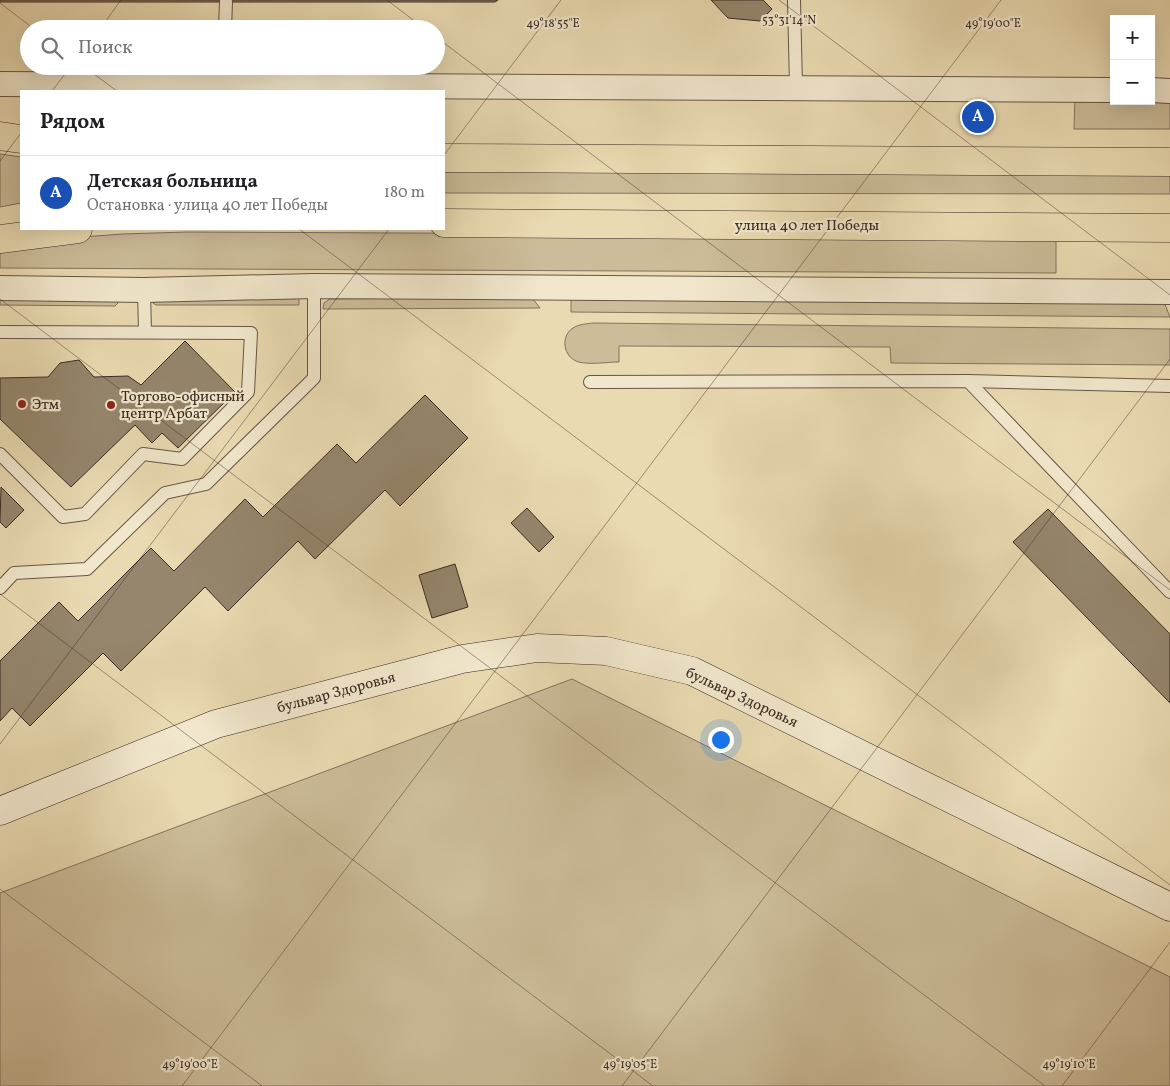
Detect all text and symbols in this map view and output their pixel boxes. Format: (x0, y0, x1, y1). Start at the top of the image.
text: 53°31'14"N (762, 13, 816, 29)
map controls (1110, 15, 1155, 105)
button: + (1110, 15, 1155, 60)
text: 49°18'55"E (526, 16, 580, 32)
text: 49°19'00"E (965, 16, 1021, 32)
search box (20, 20, 445, 75)
icon: search (38, 34, 66, 62)
text: Поиск (78, 35, 132, 61)
button: − (1110, 60, 1155, 105)
pin: A (962, 98, 994, 136)
text: Рядом (40, 108, 105, 137)
text: Детская больница (87, 169, 258, 195)
text: A (50, 182, 62, 204)
text: 180 m (384, 182, 425, 204)
text: Остановка · улица 40 лет Победы (87, 195, 328, 217)
street label: улица 40 лет Победы (735, 216, 880, 237)
place label: Торгово-офисный центр Арбат (121, 387, 245, 425)
place label: Этм (32, 395, 59, 416)
marker: Этм (16, 398, 28, 410)
marker: Торгово-офисный центр Арбат (105, 399, 117, 411)
street label: бульвар Здоровья (682, 663, 801, 734)
street label: бульвар Здоровья (275, 668, 398, 719)
your location (708, 727, 734, 753)
text: 49°19'00"E (162, 1057, 218, 1073)
text: 49°19'05"E (603, 1057, 657, 1073)
text: 49°19'10"E (1042, 1057, 1096, 1073)

